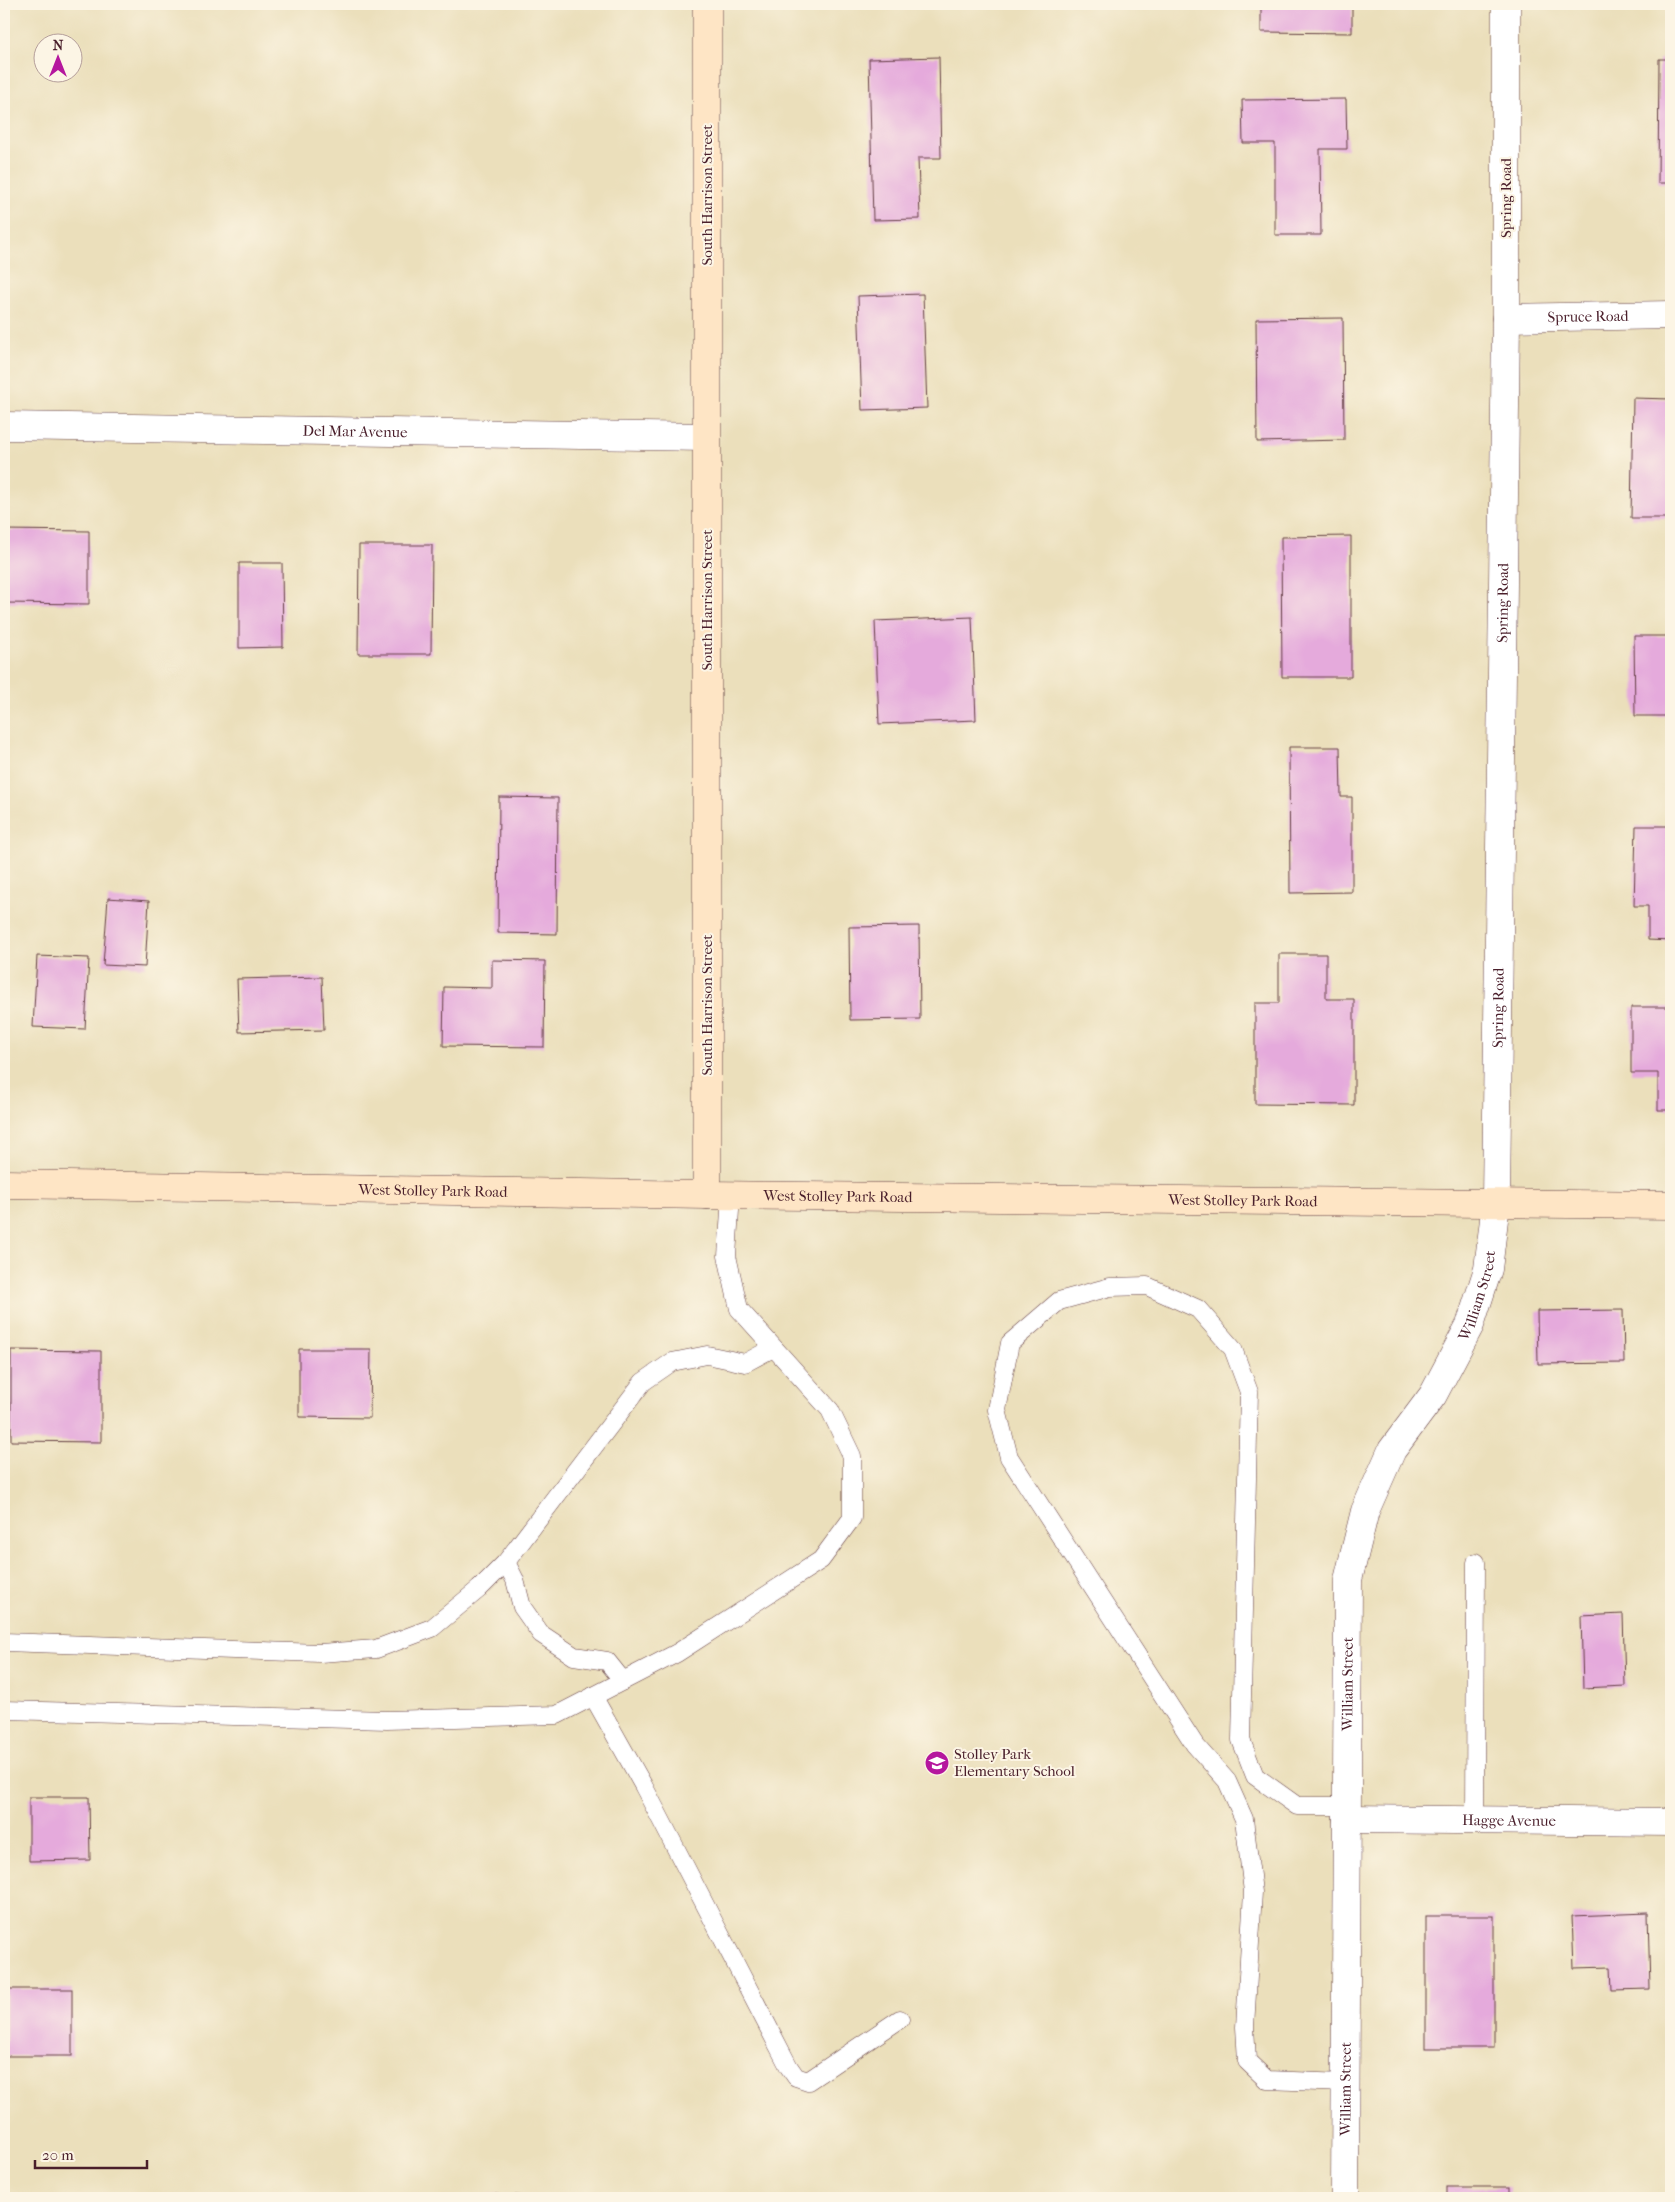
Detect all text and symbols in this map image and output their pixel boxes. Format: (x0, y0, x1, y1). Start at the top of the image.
north arrow (32, 32, 82, 82)
text: N (53, 37, 64, 54)
street label: South Harrison Street (698, 124, 716, 266)
street label: Spring Road (1497, 157, 1515, 238)
street label: Spruce Road (1547, 307, 1630, 326)
street label: Del Mar Avenue (302, 422, 408, 441)
street label: South Harrison Street (698, 529, 716, 671)
street label: Spring Road (1493, 562, 1512, 643)
street label: South Harrison Street (698, 934, 716, 1076)
street label: Spring Road (1489, 967, 1508, 1048)
street label: West Stolley Park Road (357, 1181, 508, 1201)
street label: West Stolley Park Road (762, 1187, 913, 1206)
street label: West Stolley Park Road (1167, 1191, 1318, 1210)
street label: William Street (1454, 1249, 1499, 1345)
street label: William Street (1338, 1636, 1357, 1732)
place label: Stolley Park Elementary School (954, 1745, 1075, 1780)
school or university icon: Stolley Park Elementary School (924, 1750, 950, 1776)
street label: Hagge Avenue (1462, 1811, 1557, 1830)
street label: William Street (1336, 2041, 1355, 2137)
scale bar (35, 2137, 148, 2169)
text: 20 m (42, 2146, 74, 2164)

